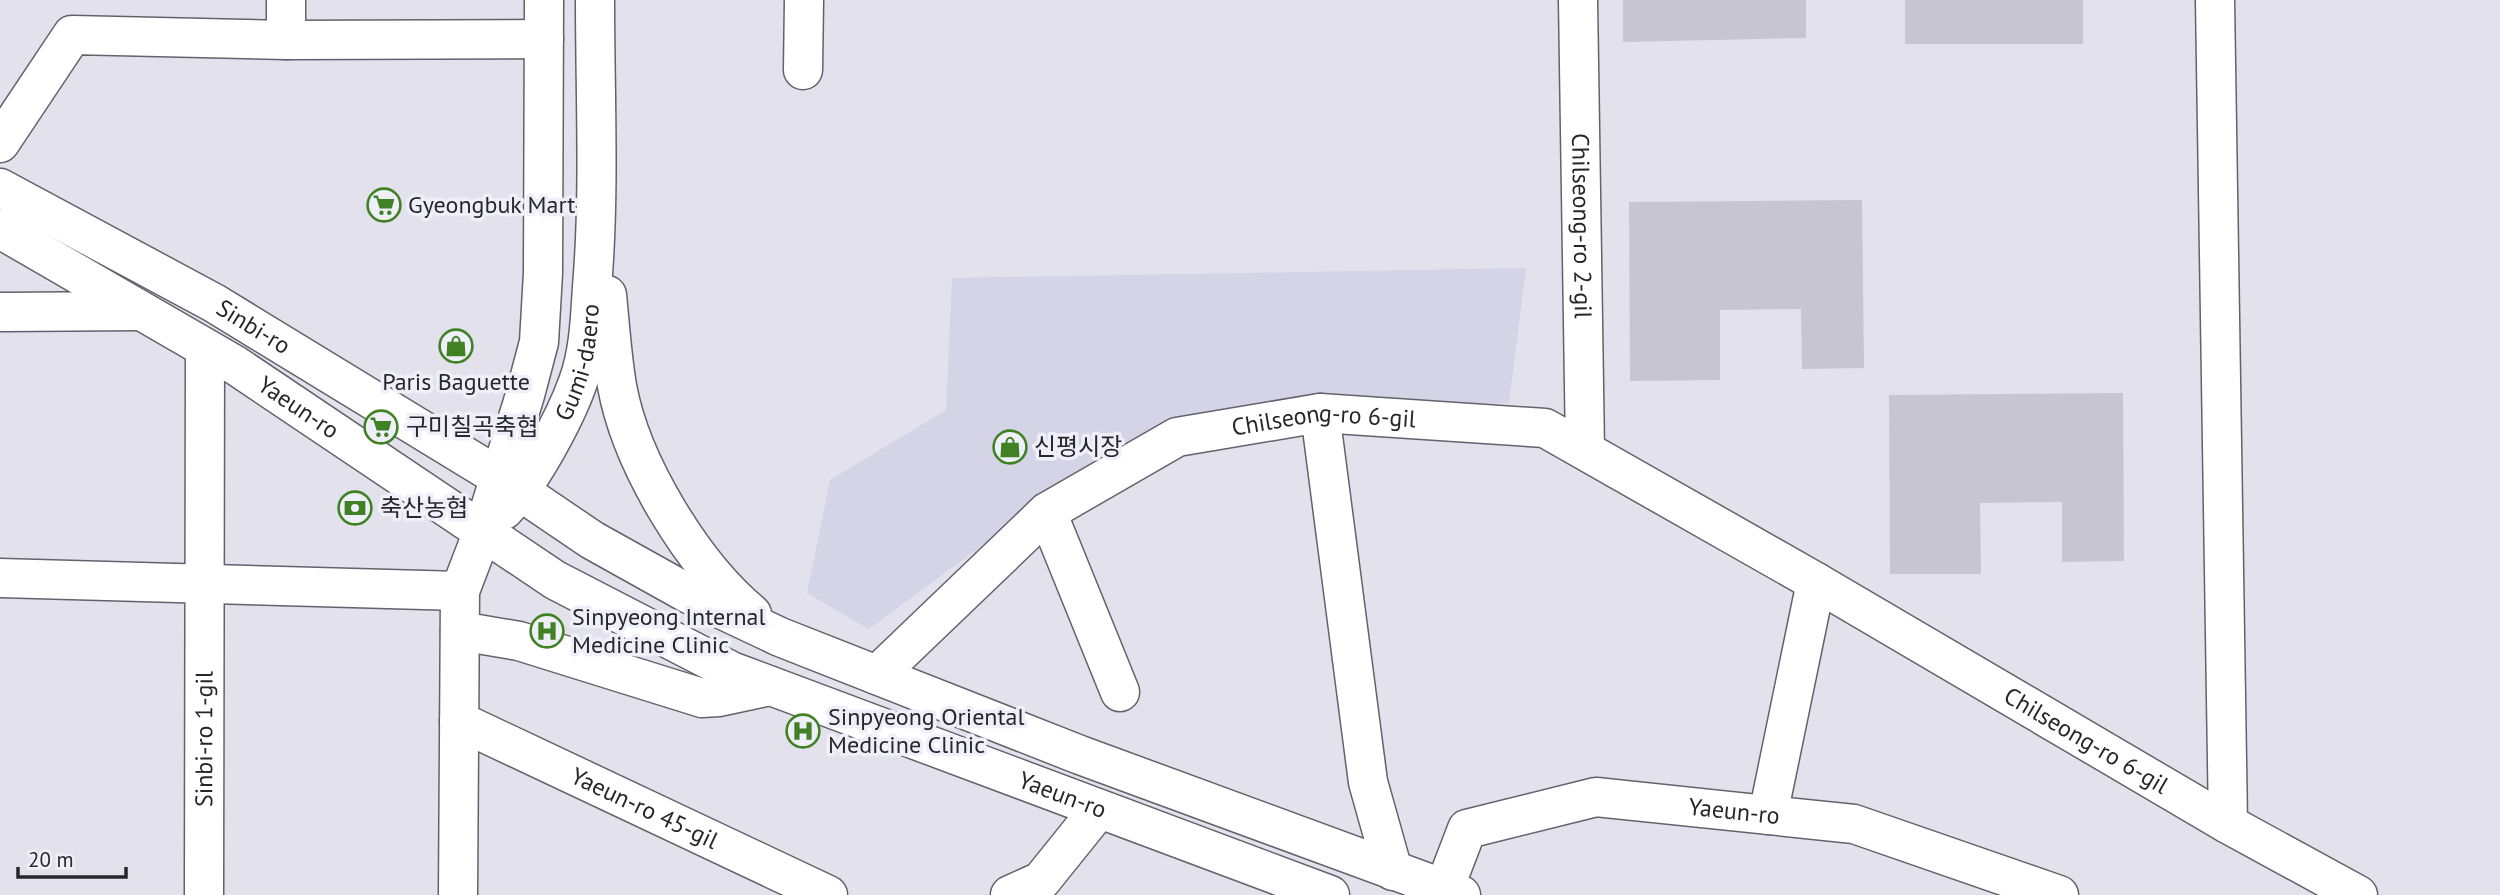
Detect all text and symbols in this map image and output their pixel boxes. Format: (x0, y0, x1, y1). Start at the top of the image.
street label: Chilseong-ro 2-gil (1565, 133, 1599, 319)
supermarket icon: Gyeongbuk Mart (365, 186, 403, 224)
place label: Gyeongbuk Mart (408, 189, 575, 220)
street label: Sinbi-ro (211, 292, 296, 361)
street label: Gumi-daero (548, 303, 606, 426)
shop icon: Paris Baguette (437, 327, 475, 365)
place label: Paris Baguette (382, 366, 530, 397)
street label: Yaeun-ro (252, 369, 345, 446)
street label: Chilseong-ro 6-gil (1229, 397, 1417, 443)
supermarket icon: 구미칠곡축협 (362, 408, 400, 446)
place label: 구미칠곡축협 (406, 411, 538, 442)
shop icon: 신평시장 (991, 428, 1029, 466)
place label: 신평시장 (1034, 431, 1122, 462)
bank icon: 축산농협 (336, 489, 374, 527)
place label: 축산농협 (380, 492, 468, 523)
place label: Sinpyeong Internal Medicine Clinic (572, 601, 766, 660)
hospital icon: Sinpyeong Internal Medicine Clinic (528, 612, 566, 650)
street label: Sinbi-ro 1-gil (188, 671, 219, 807)
street label: Chilseong-ro 6-gil (1999, 680, 2174, 801)
place label: Sinpyeong Oriental Medicine Clinic (828, 701, 1025, 760)
hospital icon: Sinpyeong Oriental Medicine Clinic (784, 712, 822, 750)
street label: Yaeun-ro 45-gil (566, 760, 723, 856)
street label: Yaeun-ro (1014, 764, 1111, 825)
street label: Yaeun-ro (1687, 791, 1781, 831)
scale bar (18, 836, 126, 880)
text: 20 m (28, 846, 74, 873)

